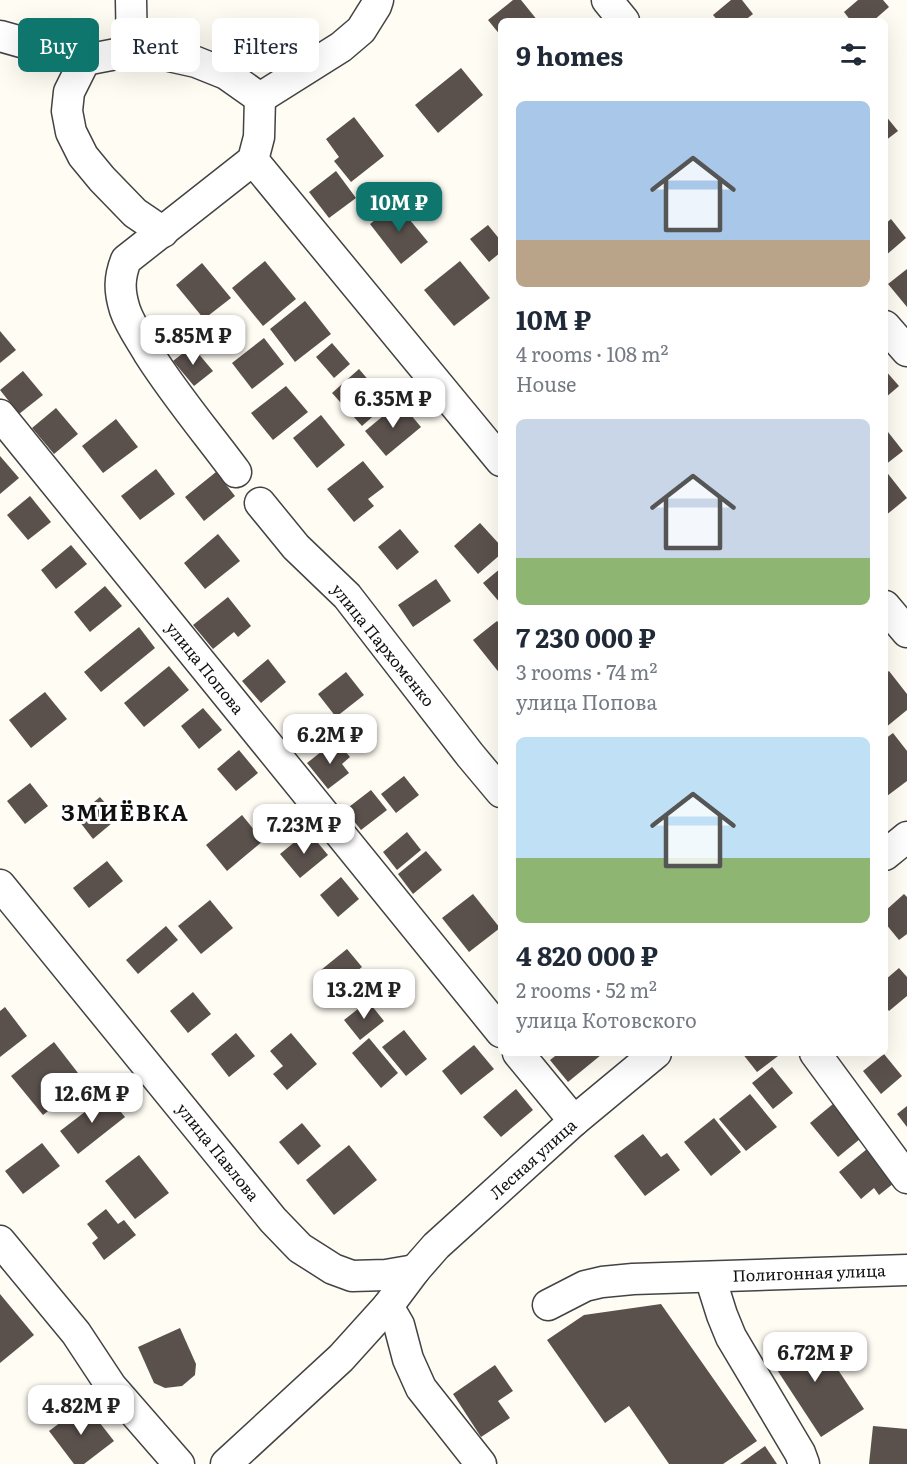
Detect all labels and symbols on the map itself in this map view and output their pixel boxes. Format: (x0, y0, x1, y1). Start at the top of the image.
pin: 10M ₽ (357, 182, 441, 233)
pin: 5.85M ₽ (138, 315, 248, 366)
pin: 6.35M ₽ (338, 378, 448, 429)
street label: улица Пархоменко (326, 578, 441, 711)
street label: улица Попова (161, 616, 251, 719)
pin: 6.2M ₽ (281, 714, 379, 765)
district label: ЗМИЁВКА (61, 795, 189, 828)
pin: 7.23M ₽ (249, 804, 359, 855)
pin: 13.2M ₽ (309, 969, 419, 1020)
pin: 12.6M ₽ (37, 1073, 147, 1124)
street label: улица Павлова (172, 1097, 266, 1206)
street label: Лесная улица (483, 1112, 581, 1204)
street label: Полигонная улица (732, 1257, 886, 1287)
pin: 6.72M ₽ (760, 1332, 870, 1383)
pin: 4.82M ₽ (26, 1385, 136, 1436)

